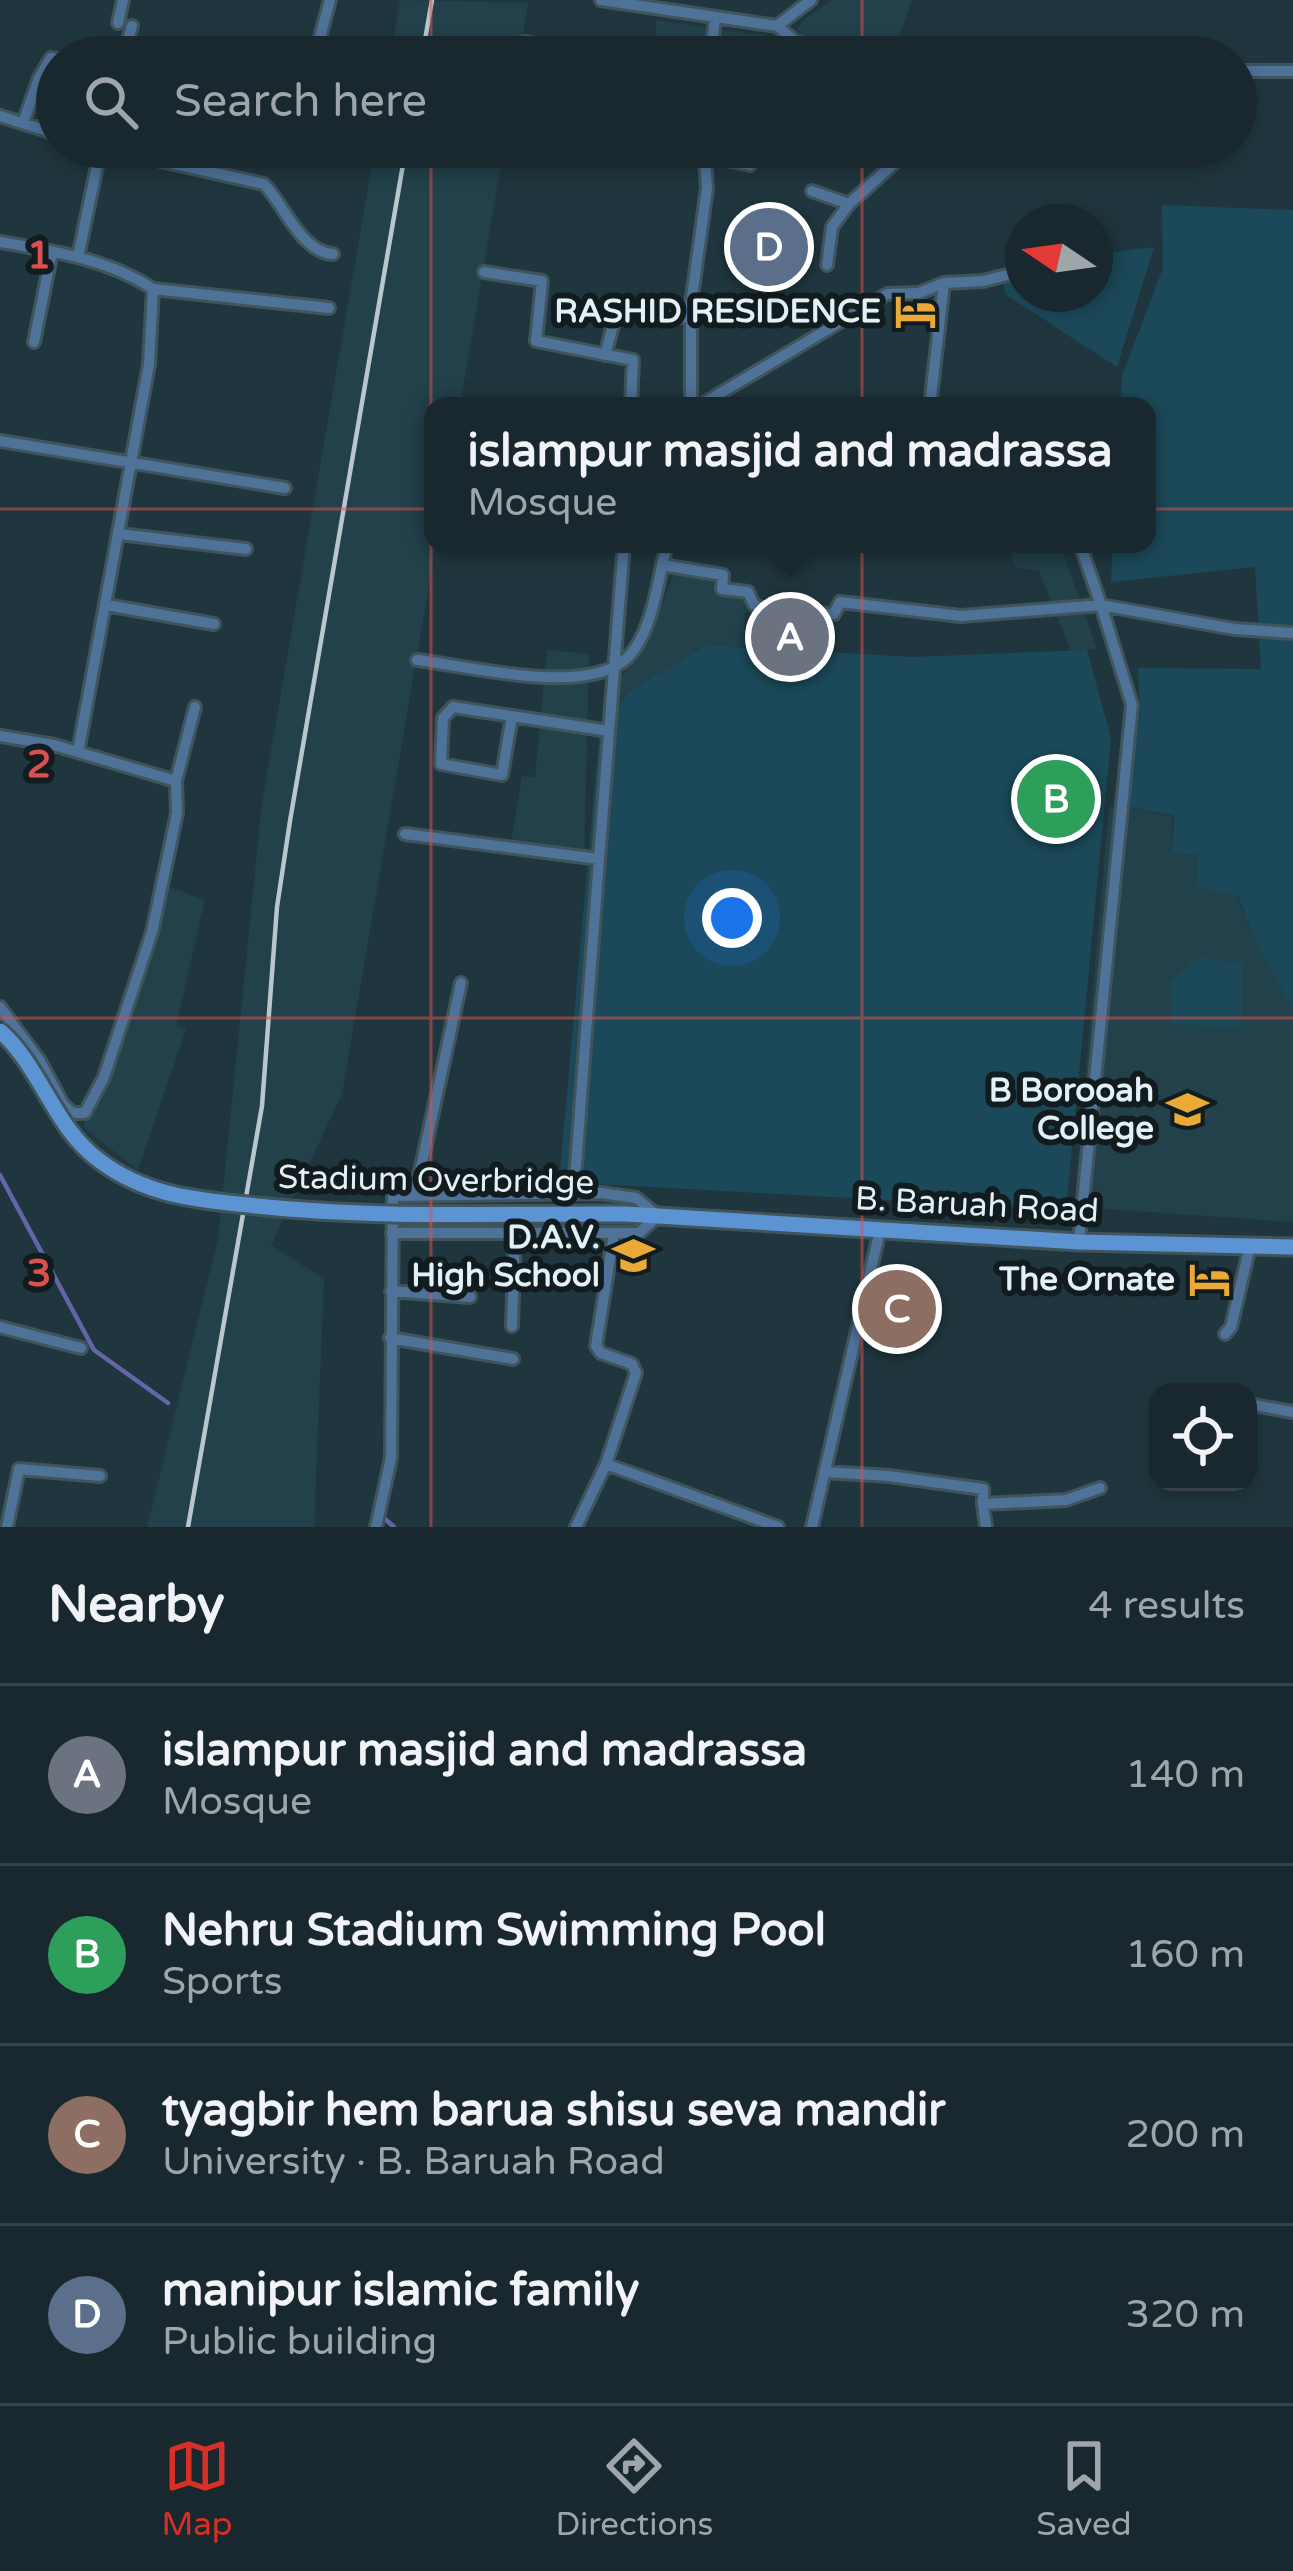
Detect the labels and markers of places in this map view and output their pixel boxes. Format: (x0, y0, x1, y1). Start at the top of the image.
pin: D (730, 202, 808, 292)
hotel icon: RASHID RESIDENCE (892, 288, 938, 334)
place label: RASHID RESIDENCE (554, 292, 881, 331)
pin: A (751, 592, 829, 682)
pin: B (1017, 754, 1095, 844)
place label: B Borooah College (989, 1071, 1154, 1148)
school or university icon: B Borooah College (1165, 1086, 1211, 1132)
place label: D.A.V. High School (411, 1218, 600, 1295)
school or university icon: D.A.V. High School (611, 1233, 657, 1279)
hotel icon: The Ornate (1186, 1256, 1232, 1302)
place label: The Ornate (998, 1260, 1175, 1299)
pin: C (858, 1264, 936, 1354)

